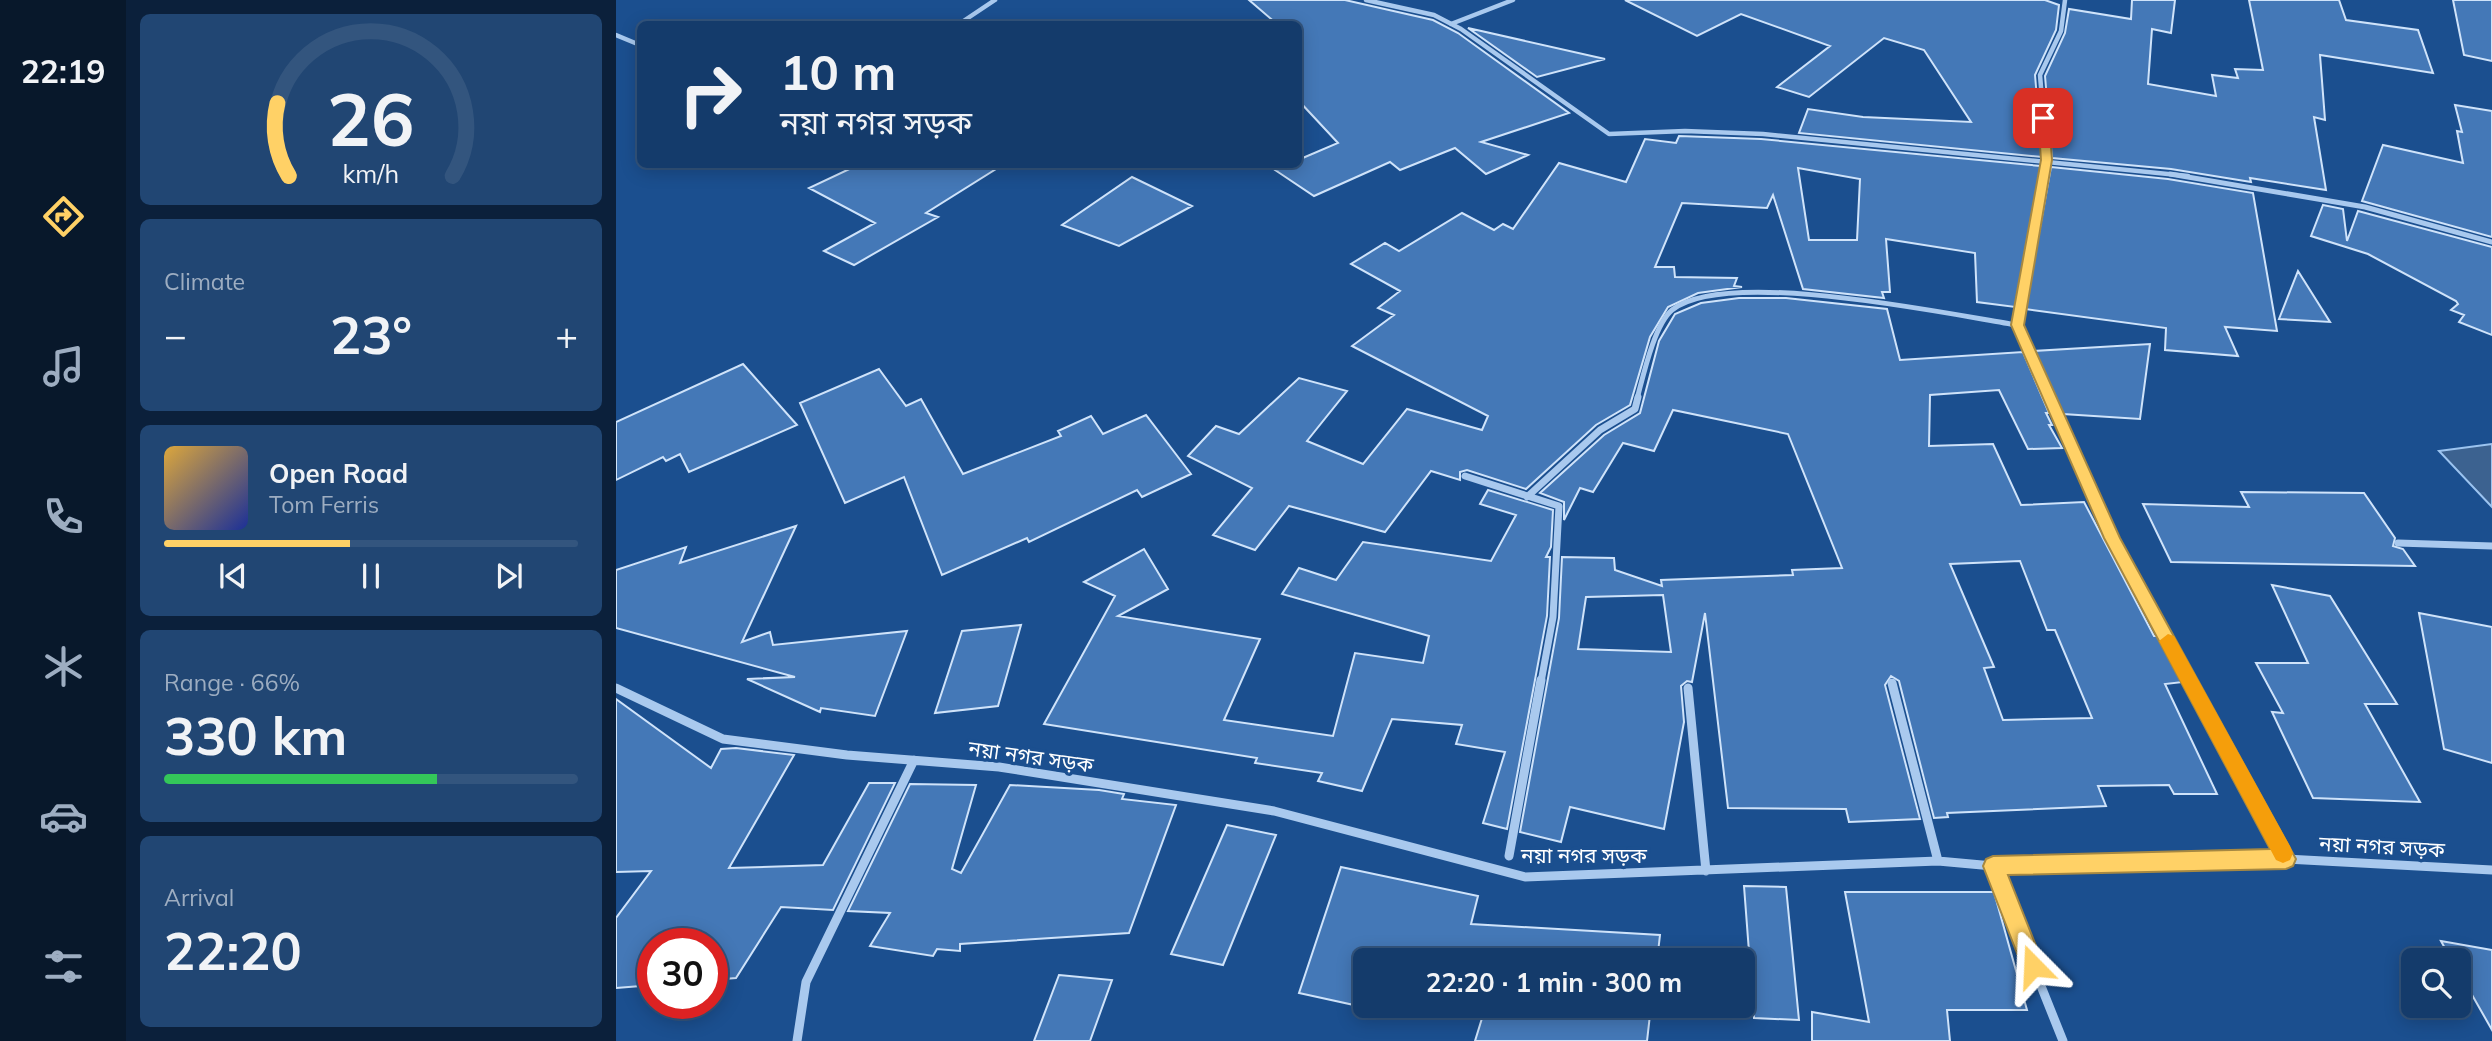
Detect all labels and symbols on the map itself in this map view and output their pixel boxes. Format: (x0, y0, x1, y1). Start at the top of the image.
pin (2013, 88, 2073, 148)
street label: নয়া নগর সড়ক (966, 734, 1096, 778)
street label: নয়া নগর সড়ক (2317, 830, 2447, 862)
street label: নয়া নগর সড়ক (1520, 842, 1648, 868)
speed limit sign: 30 (637, 928, 728, 1019)
position arrow (1996, 929, 2070, 1003)

